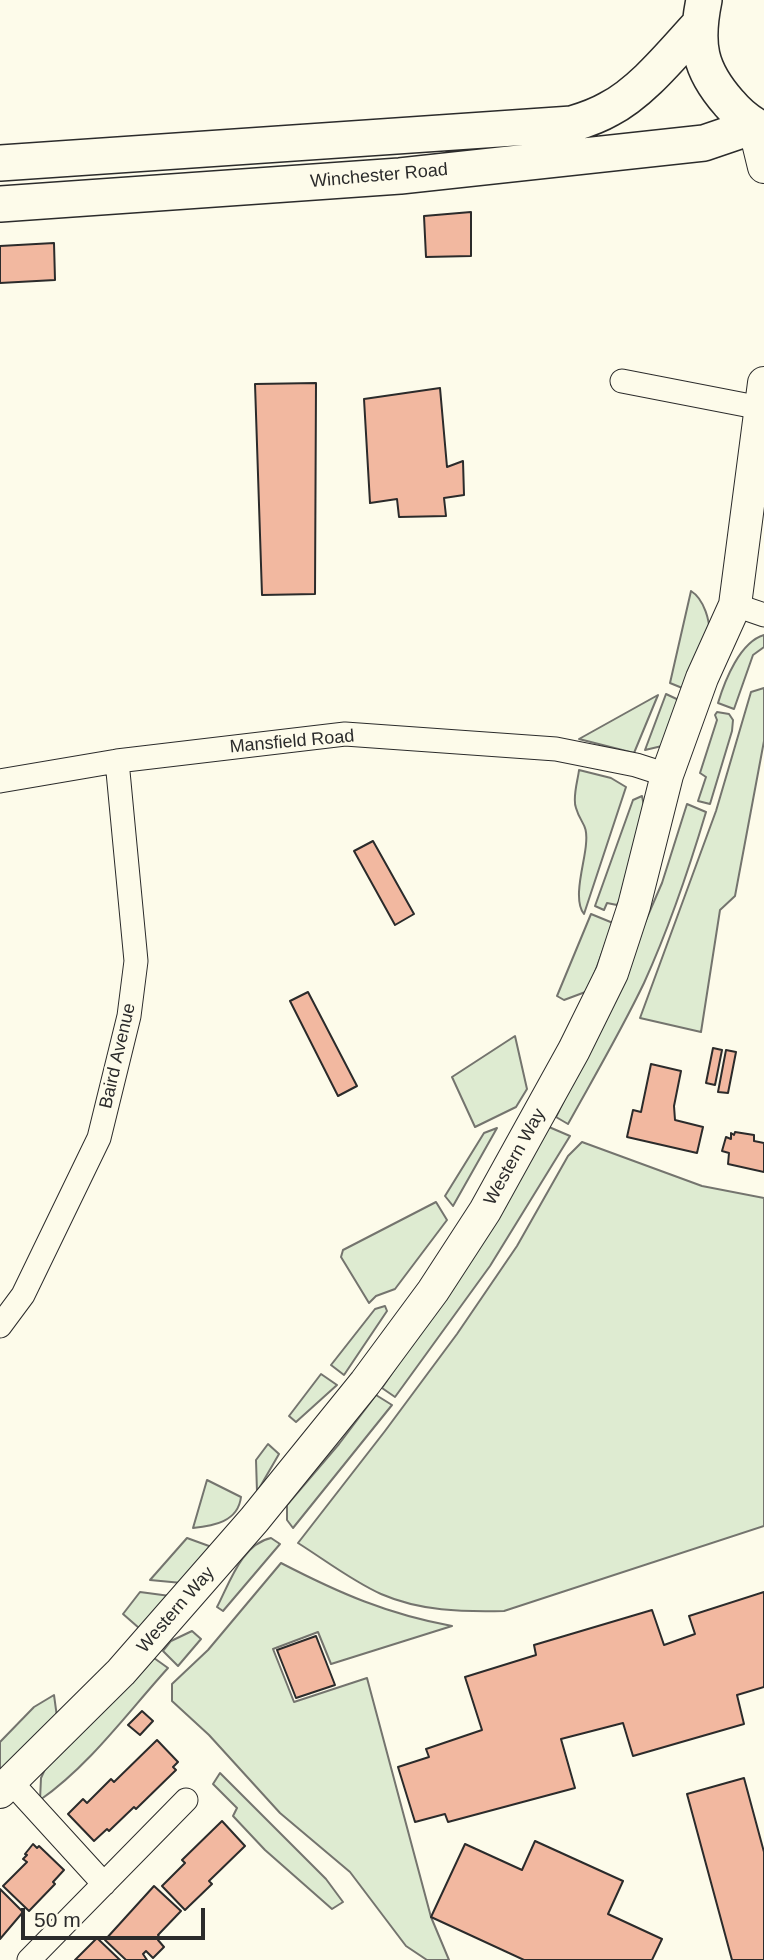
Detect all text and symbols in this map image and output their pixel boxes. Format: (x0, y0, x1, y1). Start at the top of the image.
street label: Winchester Road (309, 159, 449, 193)
street label: Mansfield Road (229, 726, 355, 758)
street label: Baird Avenue (95, 1001, 141, 1111)
street label: Western Way (480, 1105, 550, 1209)
street label: Western Way (133, 1563, 219, 1657)
scale bar (24, 1894, 208, 1938)
text: 50 m (34, 1908, 81, 1931)

